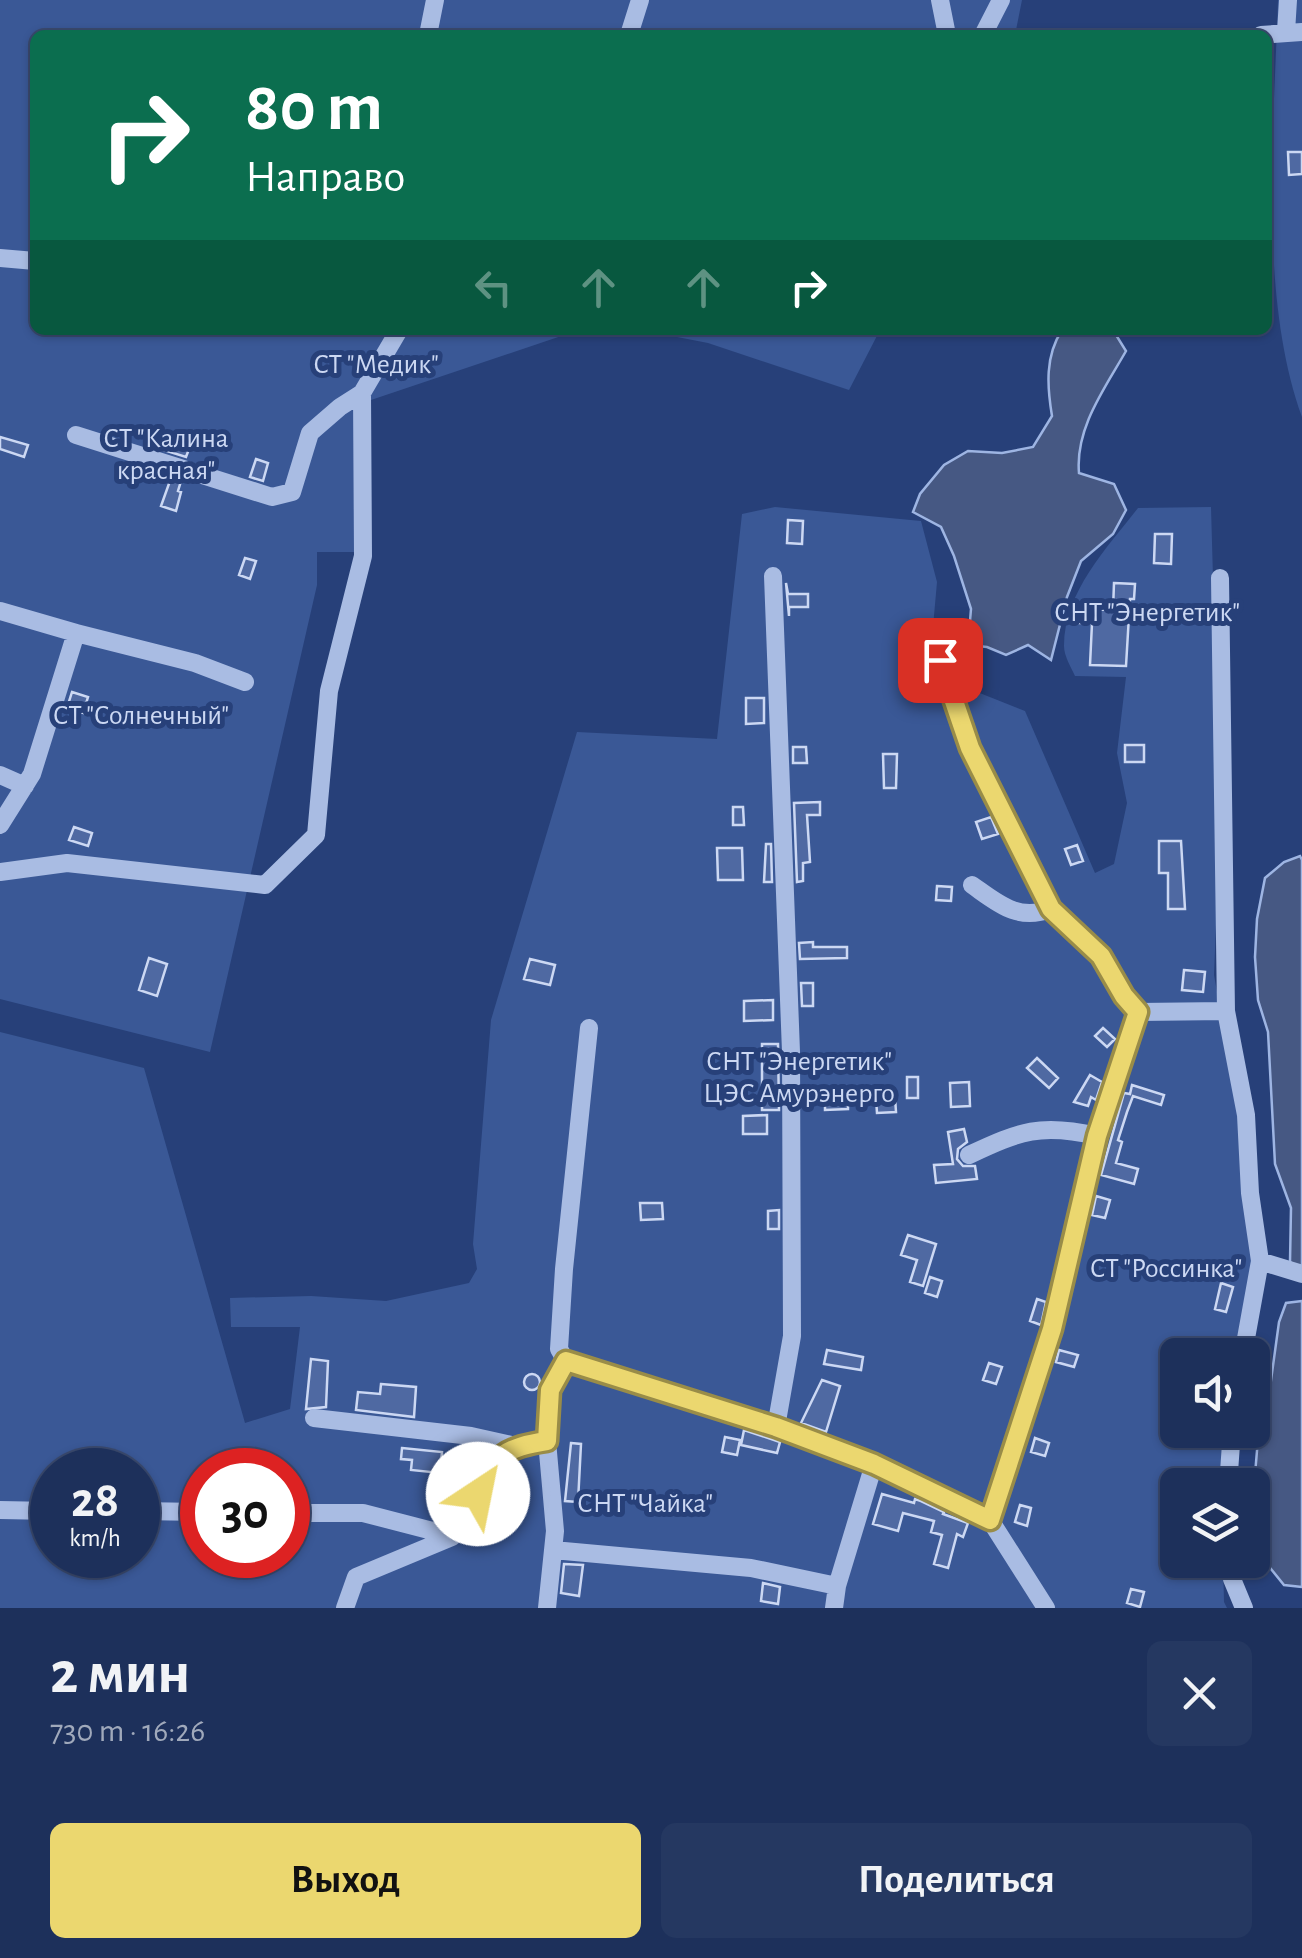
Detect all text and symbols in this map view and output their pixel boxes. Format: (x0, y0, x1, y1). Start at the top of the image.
icon: right (80, 70, 210, 200)
text: 80 m (245, 73, 383, 143)
text: Направо (245, 155, 405, 200)
icon: left (466, 260, 521, 315)
icon: ahead (571, 260, 626, 315)
icon: ahead (676, 260, 731, 315)
icon: right (781, 260, 836, 315)
park label: СТ "Медик" (313, 351, 439, 379)
park label: СТ "Калина красная" (103, 425, 229, 485)
park label: СНТ "Энергетик" (1054, 599, 1240, 627)
pin (898, 618, 983, 703)
icon: arrive (913, 633, 968, 688)
park label: СТ "Солнечный" (53, 702, 229, 730)
park label: СНТ "Энергетик" ЦЭС Амурэнерго (703, 1048, 895, 1108)
park label: СТ "Россинка" (1090, 1255, 1242, 1283)
map controls (1160, 1338, 1270, 1578)
button: sound (1160, 1338, 1270, 1448)
position arrow (426, 1442, 530, 1546)
speed limit sign: 30 (180, 1448, 310, 1578)
button: layers (1160, 1468, 1270, 1578)
text: 28 (71, 1476, 119, 1526)
park label: СНТ "Чайка" (577, 1490, 713, 1518)
text: km/h (69, 1526, 121, 1551)
button: close (1147, 1641, 1252, 1746)
text: 2 мин (50, 1644, 190, 1704)
text: 730 m · 16:26 (50, 1715, 205, 1747)
button: Выход (50, 1823, 641, 1938)
button: Поделиться (661, 1823, 1252, 1938)

